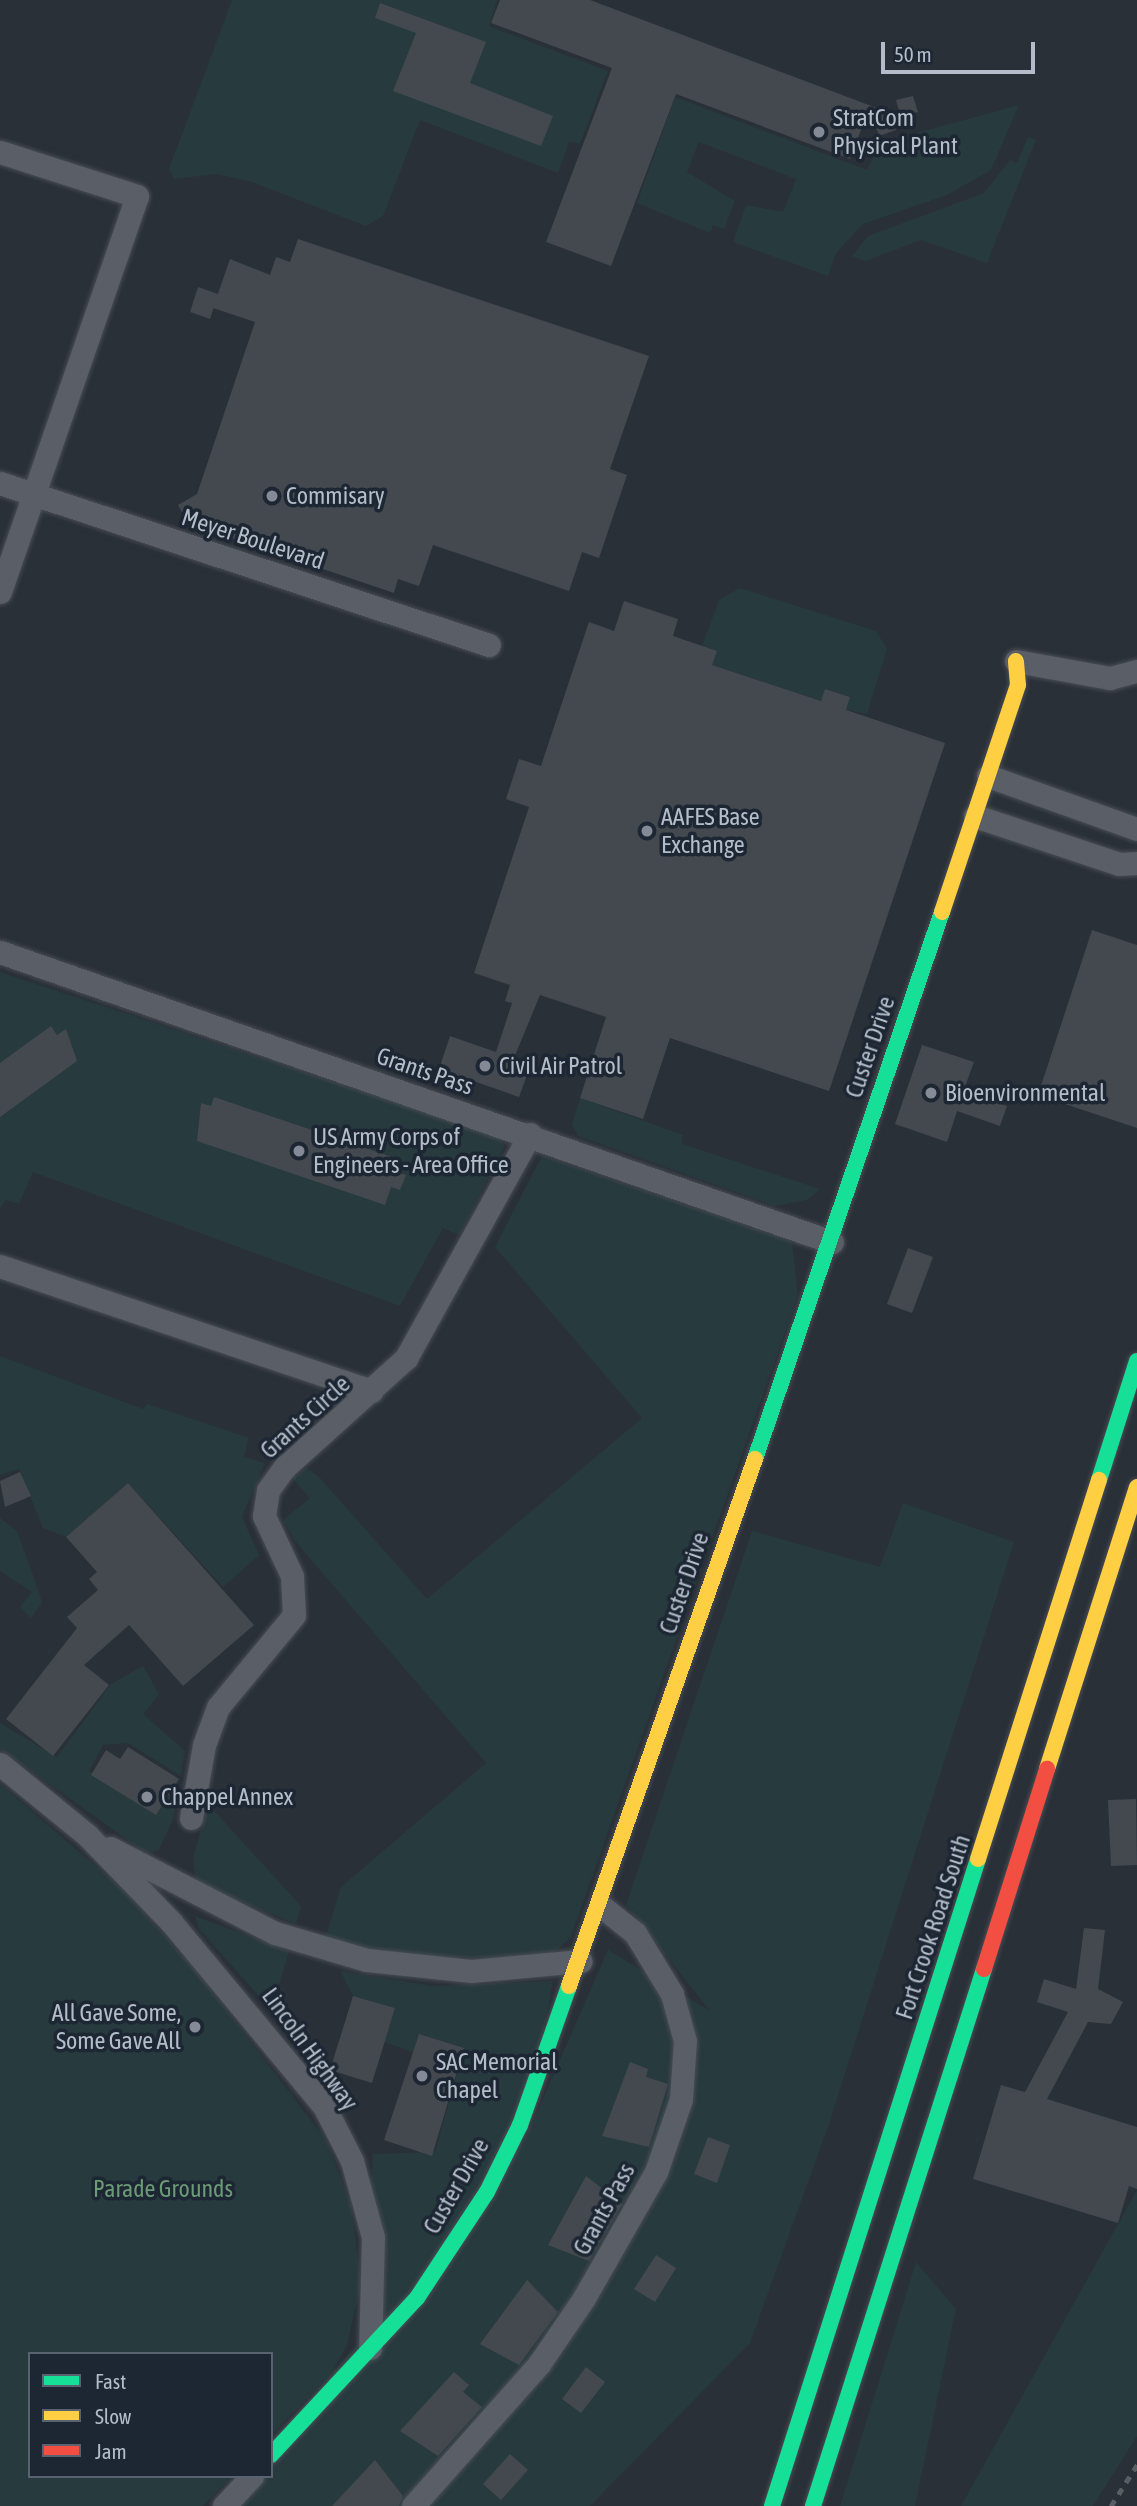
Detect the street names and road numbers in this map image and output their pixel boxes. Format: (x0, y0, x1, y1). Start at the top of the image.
street label: Meyer Boulevard (178, 502, 328, 576)
street label: Custer Drive (839, 992, 901, 1102)
street label: Grants Pass (373, 1041, 477, 1101)
street label: Grants Circle (254, 1369, 356, 1465)
street label: Custer Drive (653, 1528, 715, 1638)
street label: Fort Crook Road South (890, 1831, 976, 2023)
street label: Lincoln Highway (256, 1982, 364, 2116)
street label: Custer Drive (417, 2133, 495, 2239)
street label: Grants Pass (567, 2158, 641, 2260)

